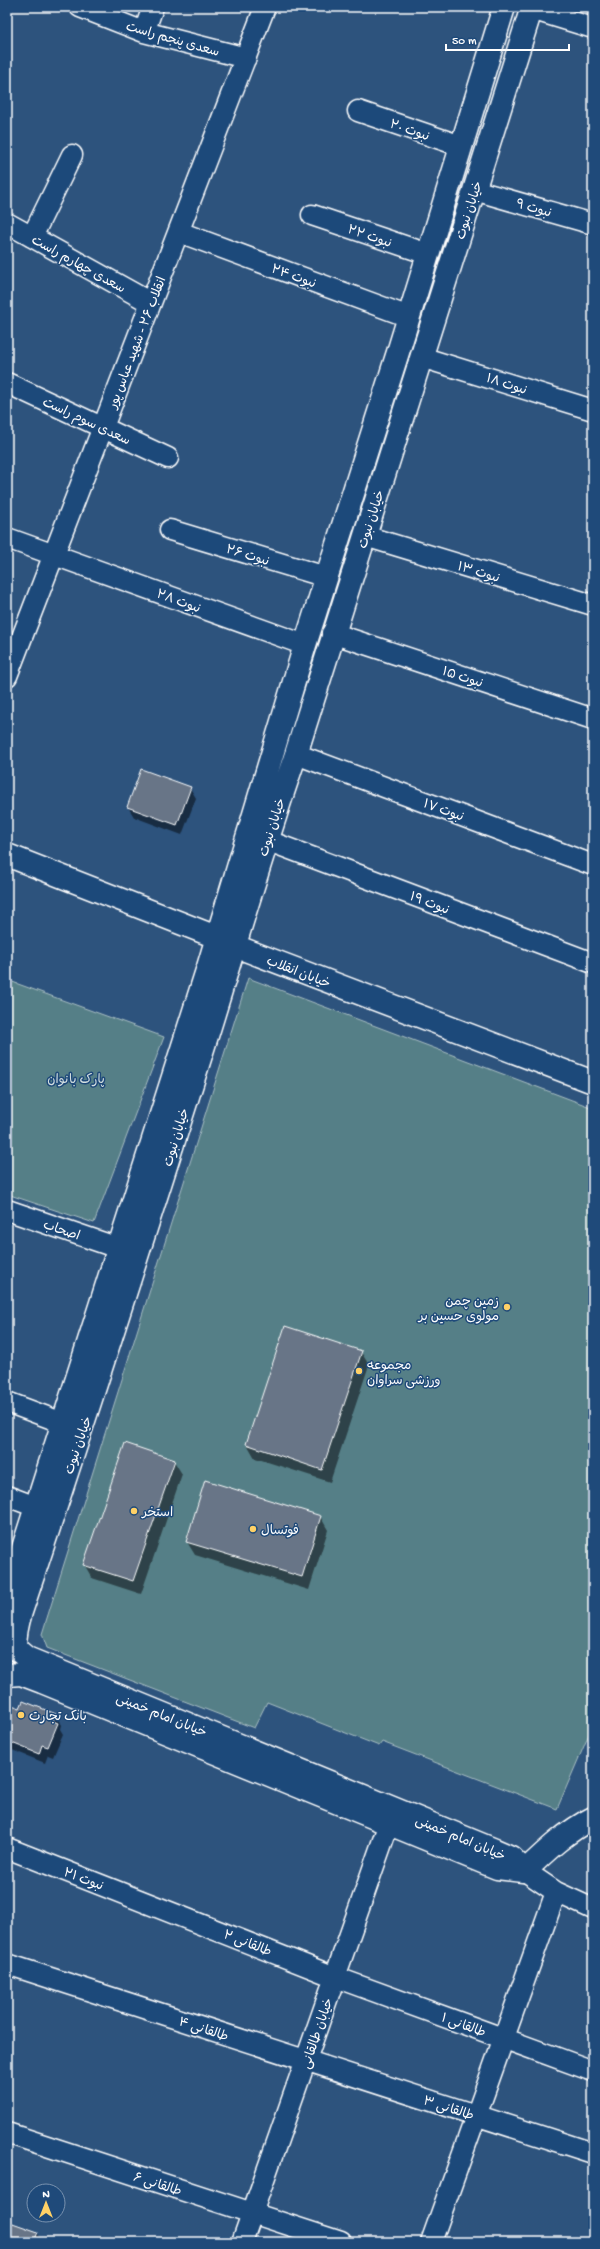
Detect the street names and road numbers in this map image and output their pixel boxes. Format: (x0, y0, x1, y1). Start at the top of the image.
street label: سعدی پنجم راست (123, 20, 221, 62)
street label: نبوت ۲۰ (387, 118, 431, 145)
street label: خیابان نبوت (454, 180, 487, 242)
street label: نبوت ۹ (514, 196, 553, 222)
street label: نبوت ۲۲ (345, 223, 393, 252)
street label: سعدی چهارم راست (28, 233, 127, 298)
street label: نبوت ۲۴ (269, 262, 318, 292)
street label: انقلاب ۲۶ - شهید عباس پور (105, 274, 170, 412)
street label: نبوت ۱۸ (484, 372, 528, 399)
street label: سعدی سوم راست (39, 395, 132, 450)
street label: خیابان نبوت (356, 489, 389, 551)
street label: نبوت ۲۶ (224, 542, 271, 570)
street label: نبوت ۱۳ (455, 560, 501, 587)
street label: نبوت ۲۸ (154, 587, 202, 617)
street label: نبوت ۱۵ (440, 665, 484, 692)
street label: خیابان نبوت (257, 797, 290, 859)
street label: نبوت ۱۷ (421, 797, 465, 826)
street label: نبوت ۱۹ (407, 889, 451, 919)
street label: خیابان انقلاب (264, 954, 332, 992)
street label: خیابان نبوت (161, 1107, 193, 1169)
street label: اصحاب (41, 1218, 81, 1245)
street label: خیابان نبوت (62, 1415, 96, 1477)
street label: خیابان امام خمینی (113, 1691, 208, 1742)
street label: خیابان امام خمینی (413, 1814, 507, 1866)
street label: نبوت ۲۱ (61, 1866, 105, 1895)
street label: طالقانی ۲ (221, 1928, 273, 1960)
street label: خیابان طالقانی (299, 1996, 338, 2071)
street label: طالقانی ۱ (439, 2011, 488, 2041)
street label: طالقانی ۴ (176, 2015, 230, 2045)
street label: طالقانی ۳ (421, 2094, 475, 2125)
street label: طالقانی ۶ (131, 2170, 183, 2200)

